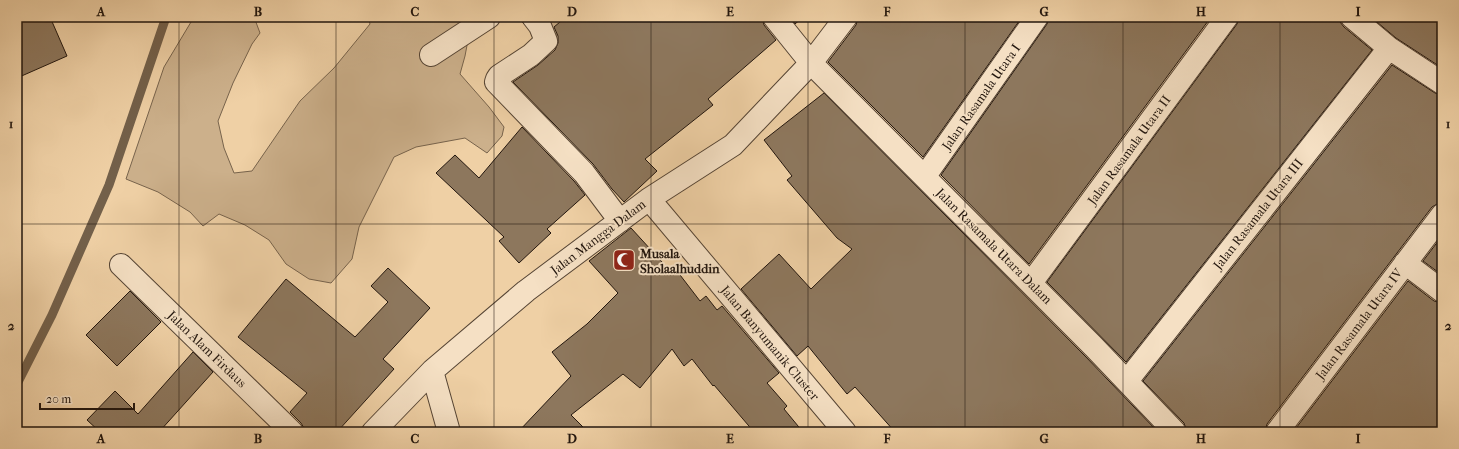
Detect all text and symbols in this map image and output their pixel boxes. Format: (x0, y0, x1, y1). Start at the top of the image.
text: A (96, 4, 106, 19)
text: B (254, 4, 263, 19)
text: C (411, 4, 420, 19)
text: D (567, 4, 577, 19)
text: E (726, 4, 734, 19)
text: F (883, 4, 891, 19)
text: G (1039, 4, 1049, 19)
text: H (1196, 4, 1207, 19)
text: I (1355, 4, 1361, 19)
street label: Jalan Rasamala Utara I (938, 41, 1023, 154)
street label: Jalan Rasamala Utara II (1084, 92, 1174, 208)
text: 1 (9, 116, 14, 131)
text: 1 (1446, 116, 1451, 131)
street label: Jalan Rasamala Utara III (1209, 156, 1306, 273)
street label: Jalan Rasamala Utara Dalam (932, 184, 1055, 307)
street label: Jalan Mangga Dalam (547, 196, 649, 278)
place label: Musala Sholaalhuddin (639, 246, 720, 276)
mosque icon: Musala Sholaalhuddin (611, 247, 637, 273)
street label: Jalan Rasamala Utara IV (1312, 265, 1406, 383)
street label: Jalan Banyumanik Cluster (717, 282, 823, 404)
street label: Jalan Alam Firdaus (164, 307, 250, 391)
text: 2 (8, 318, 15, 333)
text: 2 (1445, 318, 1452, 333)
scale bar (40, 385, 134, 411)
text: 20 m (46, 392, 71, 406)
text: A (96, 431, 106, 446)
text: B (254, 431, 263, 446)
text: C (411, 431, 420, 446)
text: D (567, 431, 577, 446)
text: E (726, 431, 734, 446)
text: F (883, 431, 891, 446)
text: G (1039, 431, 1049, 446)
text: H (1196, 431, 1207, 446)
text: I (1355, 431, 1361, 446)

